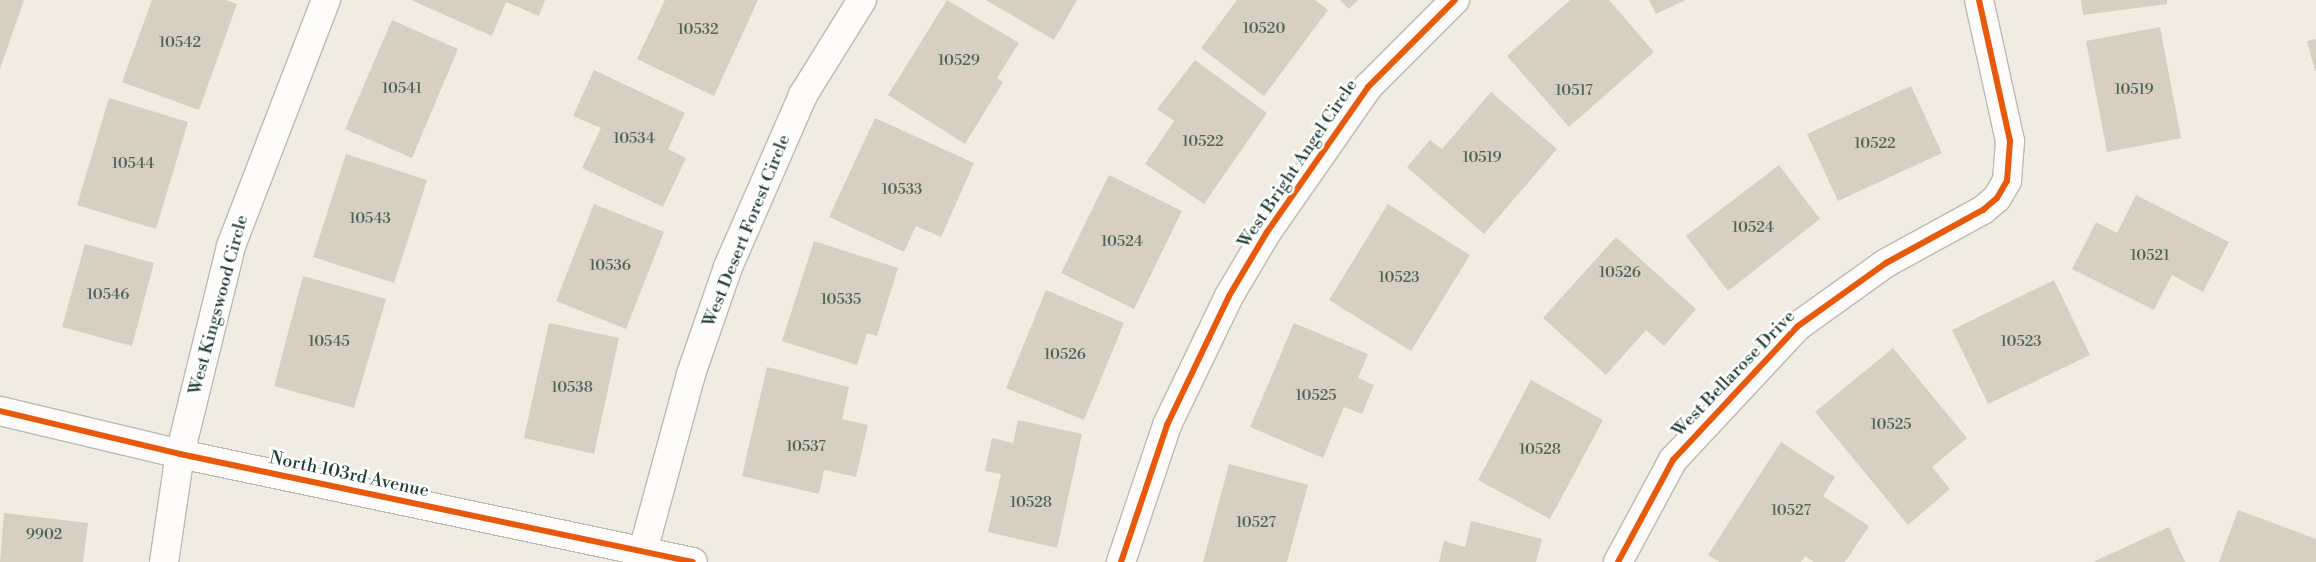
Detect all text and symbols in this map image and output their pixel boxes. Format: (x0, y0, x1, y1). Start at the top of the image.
house number: 10520 (1243, 20, 1285, 38)
house number: 10532 (677, 21, 719, 39)
house number: 10542 (159, 34, 201, 52)
house number: 10529 (938, 52, 980, 70)
street label: West Bright Angel Circle (1233, 76, 1363, 252)
house number: 10541 (382, 80, 422, 98)
house number: 10519 (2114, 81, 2154, 99)
house number: 10517 (1555, 82, 1593, 100)
house number: 10534 (613, 130, 655, 148)
street label: West Desert Forest Circle (698, 132, 796, 330)
house number: 10522 (1182, 133, 1224, 151)
house number: 10522 (1854, 135, 1896, 153)
house number: 10519 (1462, 149, 1502, 167)
house number: 10544 (112, 155, 154, 173)
house number: 10533 (882, 181, 922, 199)
house number: 10543 (349, 210, 391, 228)
street label: West Kingswood Circle (185, 213, 253, 397)
house number: 10524 (1732, 219, 1774, 237)
house number: 10524 (1101, 233, 1143, 251)
house number: 10521 (2130, 247, 2170, 265)
house number: 10536 (589, 257, 631, 275)
house number: 10526 (1599, 264, 1641, 282)
house number: 10523 (1378, 269, 1420, 287)
house number: 10546 (87, 286, 129, 304)
house number: 10535 (821, 291, 861, 309)
street label: West Bellarose Drive (1668, 306, 1800, 442)
house number: 10545 (308, 333, 350, 351)
house number: 10523 (2000, 333, 2042, 351)
house number: 10526 (1044, 346, 1086, 364)
house number: 10538 (551, 379, 593, 397)
house number: 10525 (1295, 387, 1337, 405)
house number: 10525 (1870, 416, 1912, 434)
house number: 10537 (786, 438, 826, 456)
house number: 10528 (1519, 441, 1561, 459)
street label: North 103rd Avenue (267, 448, 431, 502)
house number: 10528 (1010, 494, 1052, 512)
house number: 10527 (1771, 502, 1811, 520)
house number: 10527 (1236, 514, 1276, 532)
house number: 9902 (26, 526, 62, 544)

